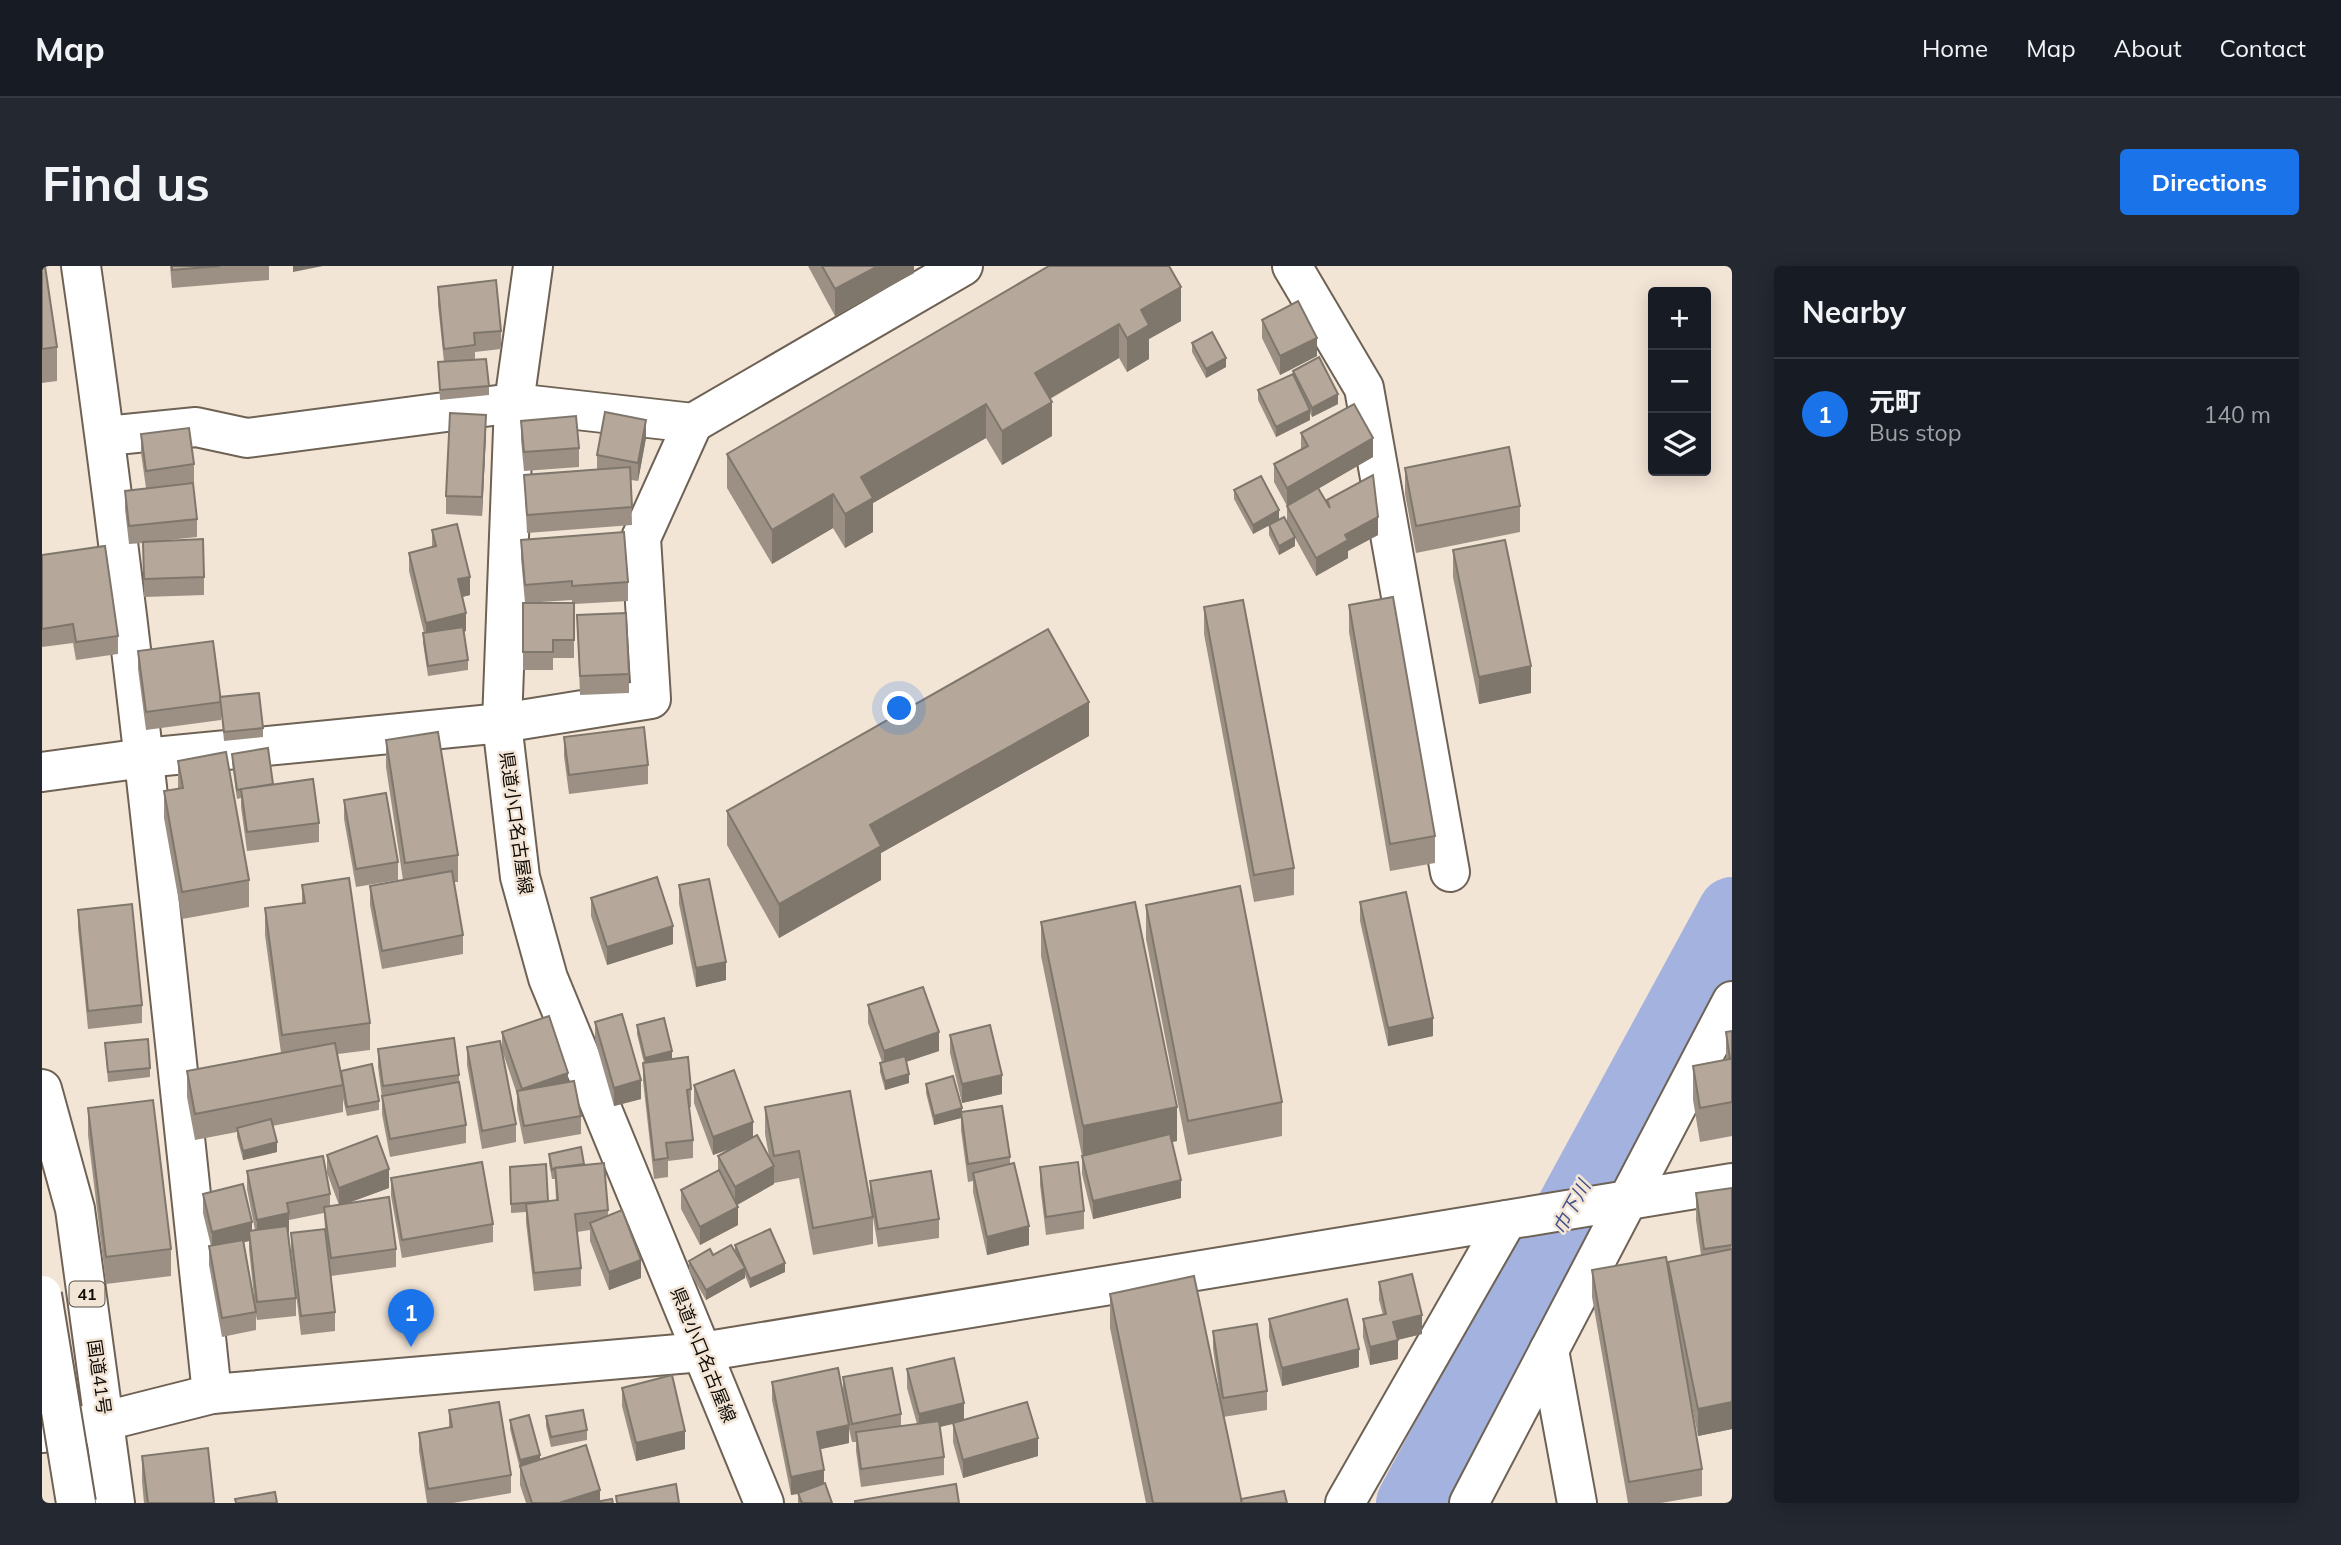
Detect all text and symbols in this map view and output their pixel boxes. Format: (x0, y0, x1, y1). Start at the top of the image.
text: Map (35, 28, 105, 69)
text: Home (1922, 33, 1988, 63)
text: Map (2026, 33, 2076, 63)
text: About (2114, 33, 2182, 63)
text: Contact (2220, 33, 2306, 63)
button: Directions (2120, 149, 2299, 215)
text: Find us (42, 152, 210, 213)
map controls (1648, 287, 1711, 476)
button: + (1648, 287, 1711, 350)
text: Nearby (1802, 293, 1906, 331)
button: − (1648, 350, 1711, 413)
text: 元町 (1869, 385, 1921, 418)
text: 1 (1818, 400, 1832, 429)
text: 140 m (2203, 400, 2271, 429)
button: layers (1648, 413, 1711, 476)
text: Bus stop (1869, 418, 1961, 447)
your location (882, 691, 916, 725)
street label: 県道小口名古屋線 (495, 750, 538, 896)
water label: 巾下川 (1547, 1175, 1596, 1238)
road number: 41 (70, 1282, 104, 1306)
street label: 県道小口名古屋線 (666, 1284, 741, 1426)
pin: 1 (388, 1289, 434, 1347)
street label: 国道41号 (83, 1338, 116, 1416)

